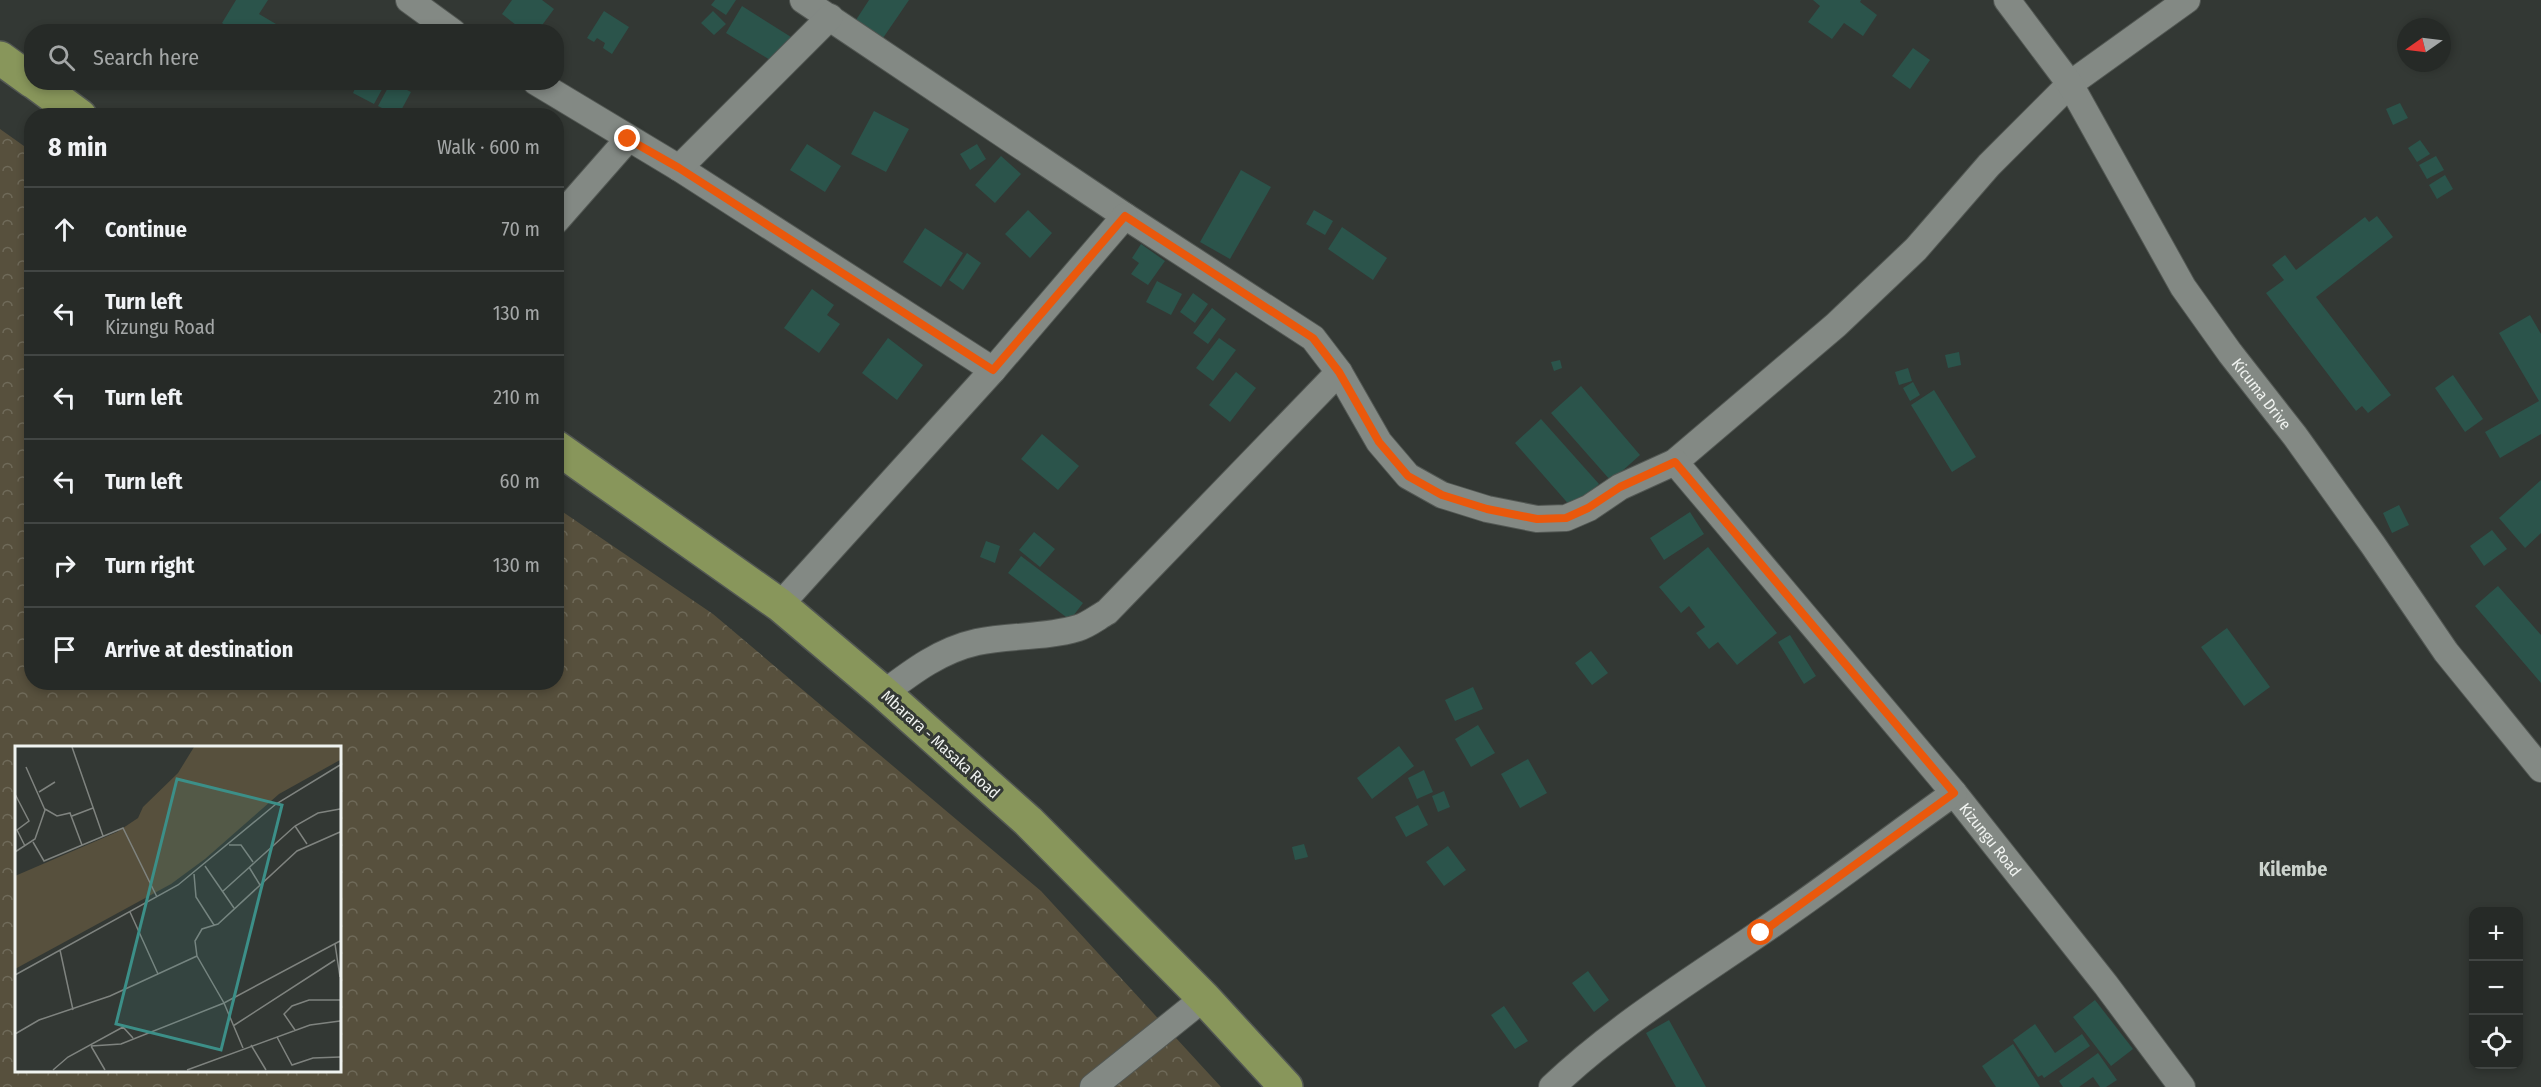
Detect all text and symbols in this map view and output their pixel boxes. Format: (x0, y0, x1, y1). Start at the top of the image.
north arrow (2397, 18, 2451, 72)
search box (24, 24, 564, 90)
icon: search (45, 41, 78, 74)
text: Search here (93, 44, 199, 71)
route end (614, 125, 640, 151)
text: 8 min (48, 132, 107, 163)
text: Walk · 600 m (437, 135, 540, 159)
icon: ahead (48, 213, 81, 246)
text: Continue (105, 216, 187, 243)
text: 70 m (502, 217, 540, 241)
text: Turn left (105, 288, 183, 315)
icon: left (48, 297, 81, 330)
text: 130 m (493, 301, 540, 325)
text: Kizungu Road (105, 315, 215, 339)
street label: Kicuma Drive (2228, 354, 2295, 434)
icon: left (48, 381, 81, 414)
text: Turn left (105, 384, 183, 411)
text: 210 m (493, 385, 540, 409)
icon: left (48, 465, 81, 498)
text: Turn left (105, 468, 183, 495)
text: 60 m (500, 469, 540, 493)
icon: right (48, 549, 81, 582)
text: Turn right (105, 552, 194, 579)
text: 130 m (493, 553, 540, 577)
icon: arrive (48, 633, 81, 666)
text: Arrive at destination (105, 636, 293, 663)
street label: Mbarara - Masaka Road (878, 686, 1004, 802)
inset map (15, 746, 340, 1072)
street label: Kizungu Road (1955, 799, 2025, 880)
district label: Kilembe (2259, 857, 2327, 881)
map controls (2469, 907, 2523, 1069)
button: + (2469, 907, 2523, 961)
route start (1747, 919, 1773, 945)
button: − (2469, 961, 2523, 1015)
button: locate (2469, 1015, 2523, 1069)

